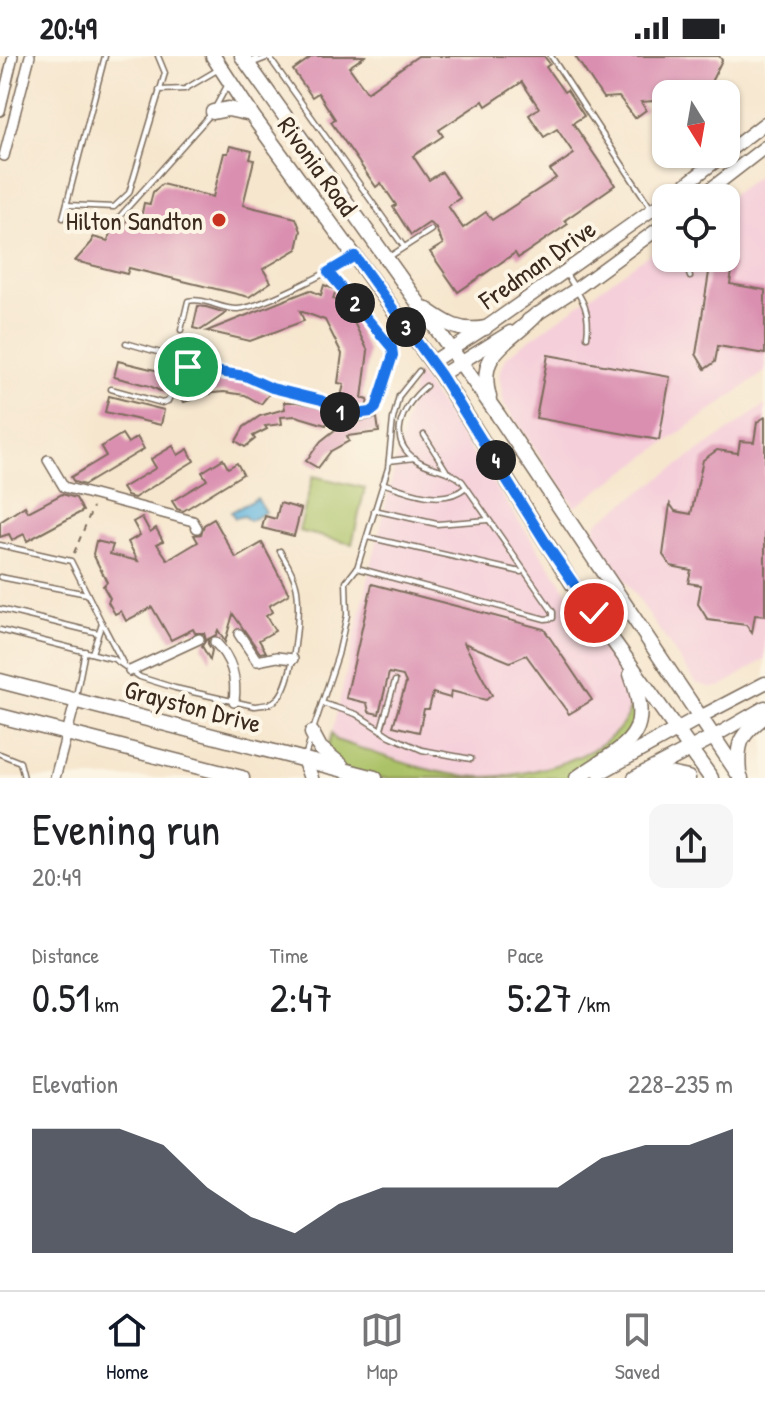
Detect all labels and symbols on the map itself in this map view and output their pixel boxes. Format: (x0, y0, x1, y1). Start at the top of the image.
north arrow (652, 80, 740, 168)
street label: Rivonia Road (270, 109, 366, 223)
place label: Hilton Sandton (66, 203, 203, 238)
marker: Hilton Sandton (210, 211, 228, 229)
street label: Fredman Drive (471, 211, 602, 318)
pin: 2 (335, 283, 375, 323)
pin: 3 (386, 307, 426, 347)
pin (154, 333, 222, 401)
pin: 1 (320, 392, 360, 432)
pin: 4 (476, 440, 516, 480)
pin (560, 579, 628, 647)
street label: Grayston Drive (121, 671, 265, 741)

